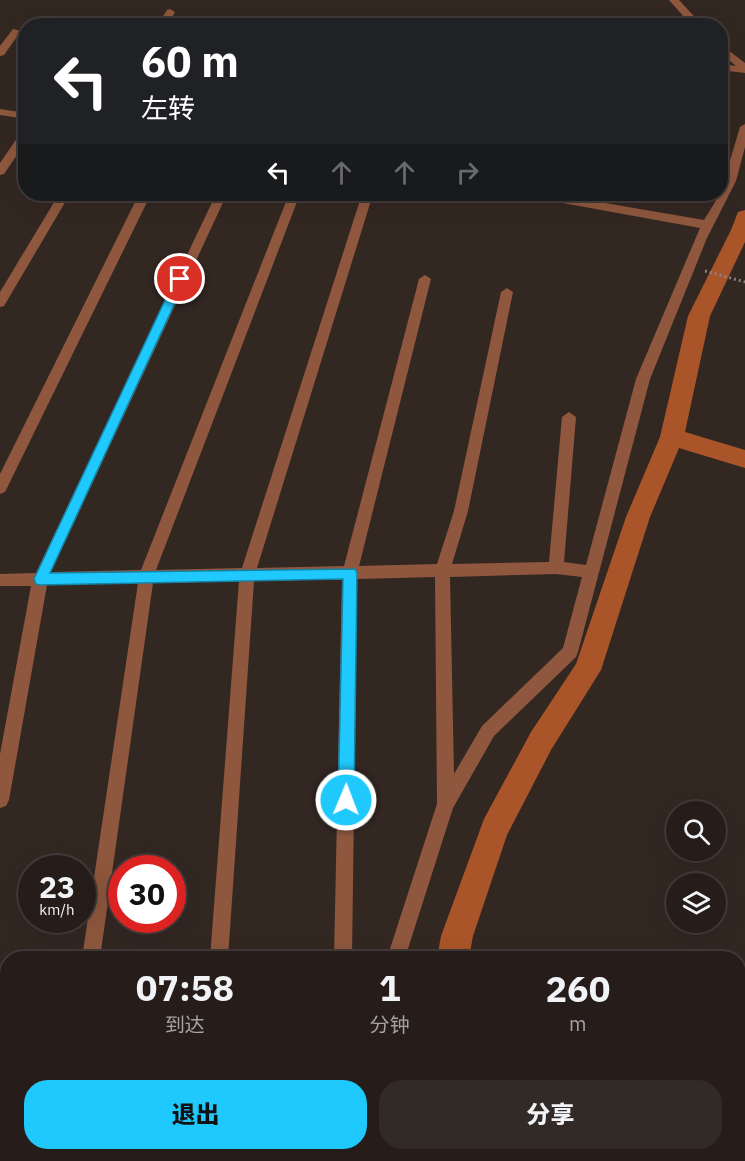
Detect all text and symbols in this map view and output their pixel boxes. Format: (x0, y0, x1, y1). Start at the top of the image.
text: 60 m (141, 34, 239, 89)
icon: left (42, 42, 120, 120)
text: 左转 (141, 90, 195, 125)
icon: left (262, 156, 295, 189)
icon: ahead (325, 156, 358, 189)
icon: ahead (388, 156, 421, 189)
icon: right (451, 156, 484, 189)
pin (154, 253, 205, 304)
icon: arrive (163, 262, 196, 295)
position arrow (314, 768, 378, 832)
map controls (666, 801, 726, 933)
button: search (666, 801, 726, 861)
speed limit sign: 30 (108, 855, 186, 933)
text: 23 (39, 867, 75, 906)
button: layers (666, 873, 726, 933)
text: km/h (39, 900, 75, 919)
text: 07:58 (136, 964, 234, 1011)
text: 1 (379, 964, 401, 1011)
text: 260 (545, 965, 610, 1012)
text: m (569, 1010, 587, 1037)
text: 到达 (165, 1011, 205, 1038)
text: 分钟 (370, 1011, 410, 1038)
button: 退出 (24, 1080, 367, 1149)
button: 分享 (379, 1080, 722, 1149)

